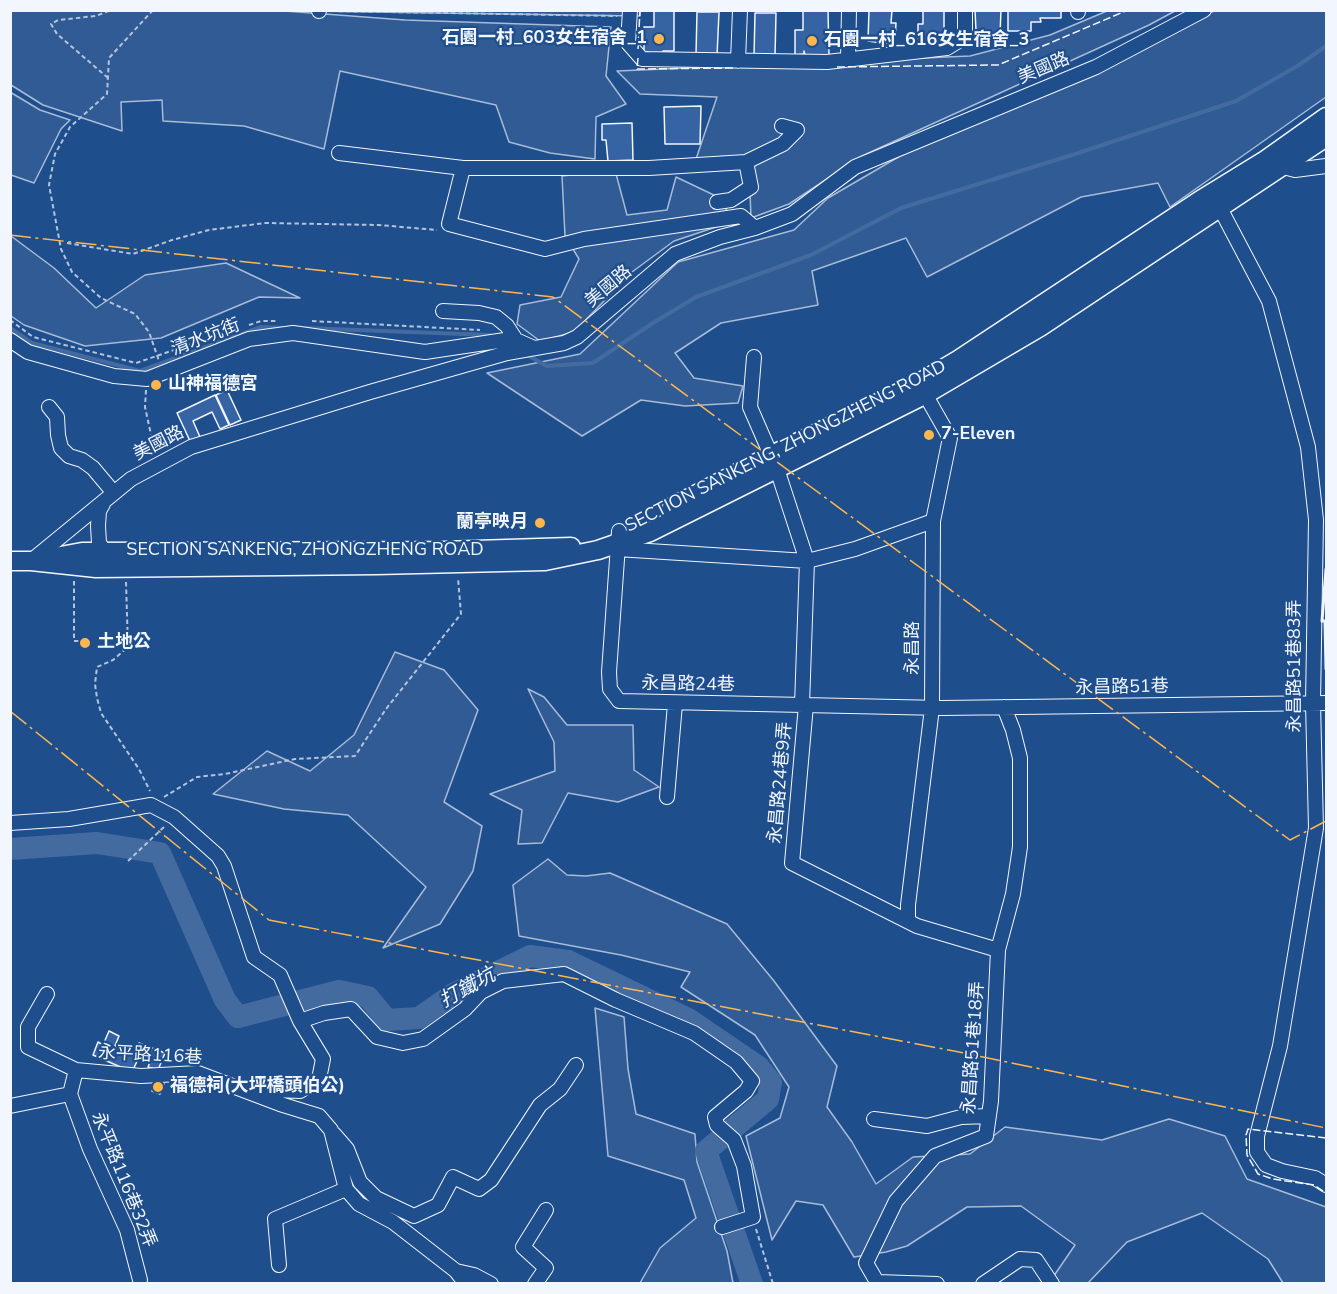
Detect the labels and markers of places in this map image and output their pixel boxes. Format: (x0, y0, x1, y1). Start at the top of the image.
place label: 石園一村_603女生宿舍_1 (442, 28, 647, 50)
place label: 石園一村_616女生宿舍_3 (824, 30, 1029, 52)
marker: 石園一村_603女生宿舍_1 (652, 32, 666, 46)
marker: 石園一村_616女生宿舍_3 (805, 34, 819, 48)
place label: 山神福德宮 (168, 374, 258, 396)
marker: 山神福德宮 (149, 378, 163, 392)
place label: 7-Eleven (941, 424, 1015, 446)
marker: 7-Eleven (922, 428, 936, 442)
place label: 蘭亭映月 (456, 512, 528, 534)
marker: 蘭亭映月 (533, 516, 547, 530)
place label: 土地公 (97, 632, 151, 654)
marker: 土地公 (78, 636, 92, 650)
place label: 福德祠(大坪橋頭伯公) (170, 1076, 345, 1098)
marker: 福德祠(大坪橋頭伯公) (151, 1080, 165, 1094)

